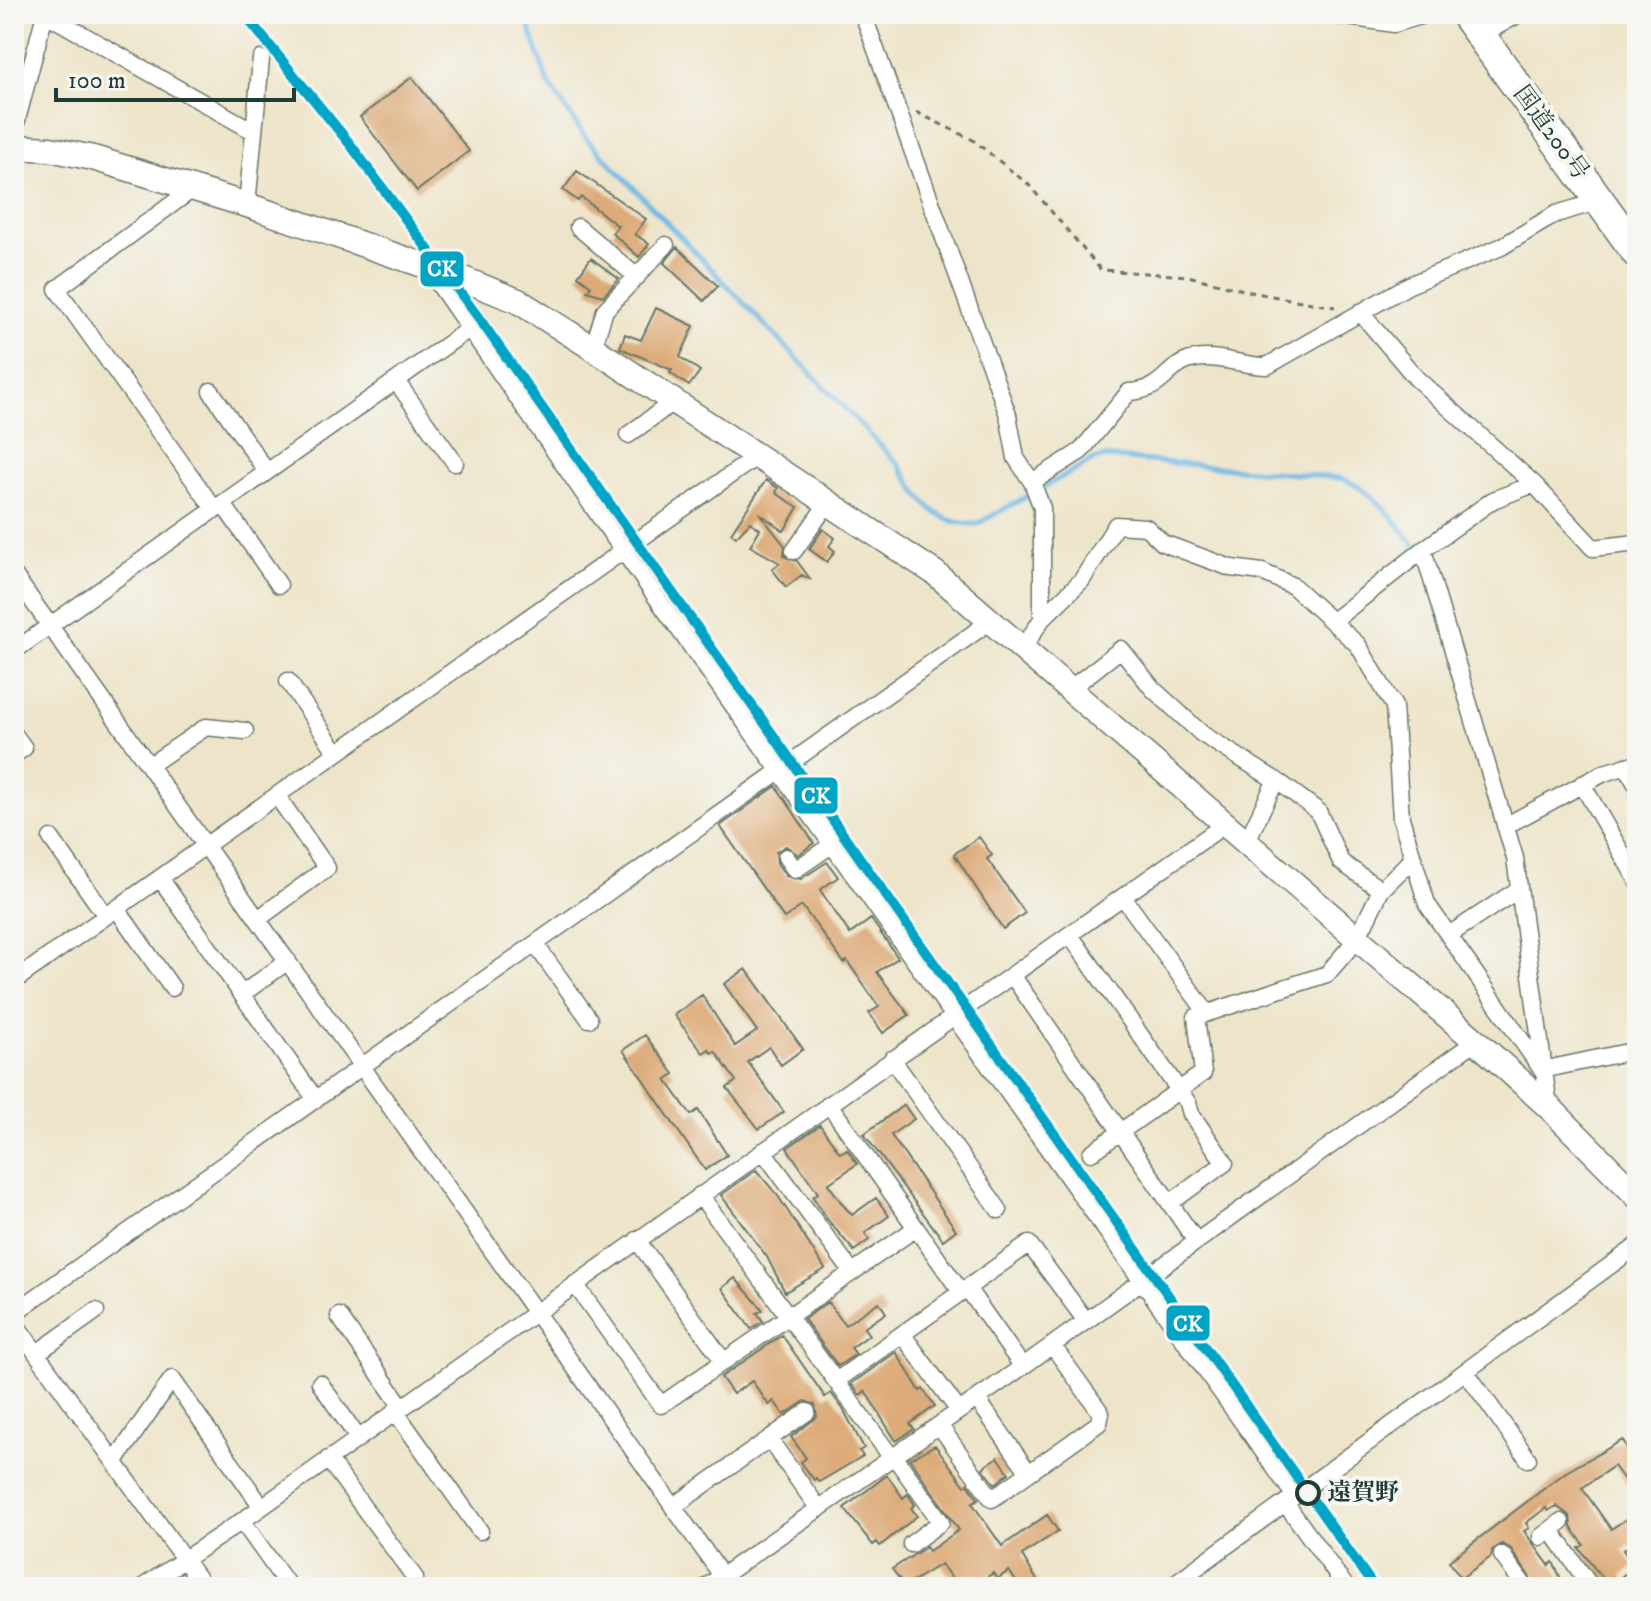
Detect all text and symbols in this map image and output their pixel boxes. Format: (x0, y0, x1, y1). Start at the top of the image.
scale bar (56, 52, 294, 102)
text: 100 m (68, 66, 126, 96)
street label: 国道200号 (1507, 80, 1595, 186)
line badge: CK (419, 250, 465, 288)
text: CK (427, 256, 458, 283)
line badge: CK (793, 776, 839, 815)
text: CK (801, 783, 832, 810)
line badge: CK (1165, 1304, 1211, 1342)
text: CK (1173, 1311, 1204, 1338)
place label: 遠賀野 (1327, 1478, 1399, 1508)
marker: 遠賀野 (1296, 1481, 1320, 1505)

